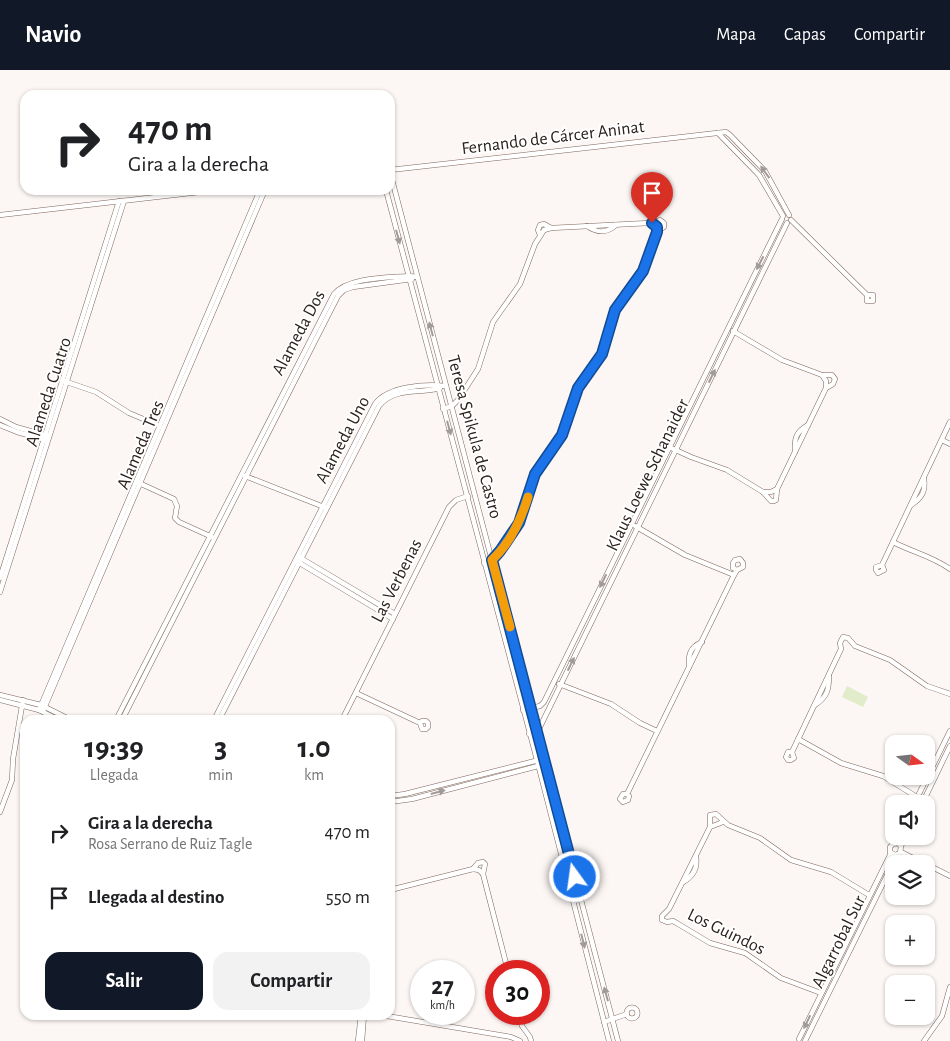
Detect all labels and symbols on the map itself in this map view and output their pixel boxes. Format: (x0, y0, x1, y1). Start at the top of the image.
street label: Fernando de Cárcer Aninat (460, 118, 646, 158)
one-way arrow (760, 166, 770, 179)
pin (631, 172, 673, 223)
one-way arrow (395, 230, 403, 245)
one-way arrow (756, 256, 764, 270)
street label: Alameda Dos (269, 288, 329, 378)
one-way arrow (427, 321, 435, 336)
street label: Alameda Cuatro (23, 335, 75, 449)
street label: Teresa Spikula de Castro (444, 353, 505, 521)
one-way arrow (708, 369, 716, 384)
street label: Alameda Uno (313, 394, 373, 486)
street label: Klaus Loewe Schanaider (603, 396, 693, 554)
street label: Alameda Tres (114, 398, 168, 492)
one-way arrow (445, 421, 453, 436)
street label: Las Verbenas (368, 536, 426, 626)
one-way arrow (599, 574, 607, 588)
one-way arrow (567, 657, 575, 671)
north arrow (885, 735, 935, 785)
one-way arrow (430, 788, 445, 796)
position arrow (548, 850, 600, 902)
street label: Algarrobal Sur (809, 893, 869, 991)
street label: Los Guindos (684, 906, 768, 958)
one-way arrow (579, 933, 587, 948)
speed limit sign: 30 (485, 960, 550, 1025)
one-way arrow (601, 986, 609, 1001)
one-way arrow (803, 1015, 811, 1029)

